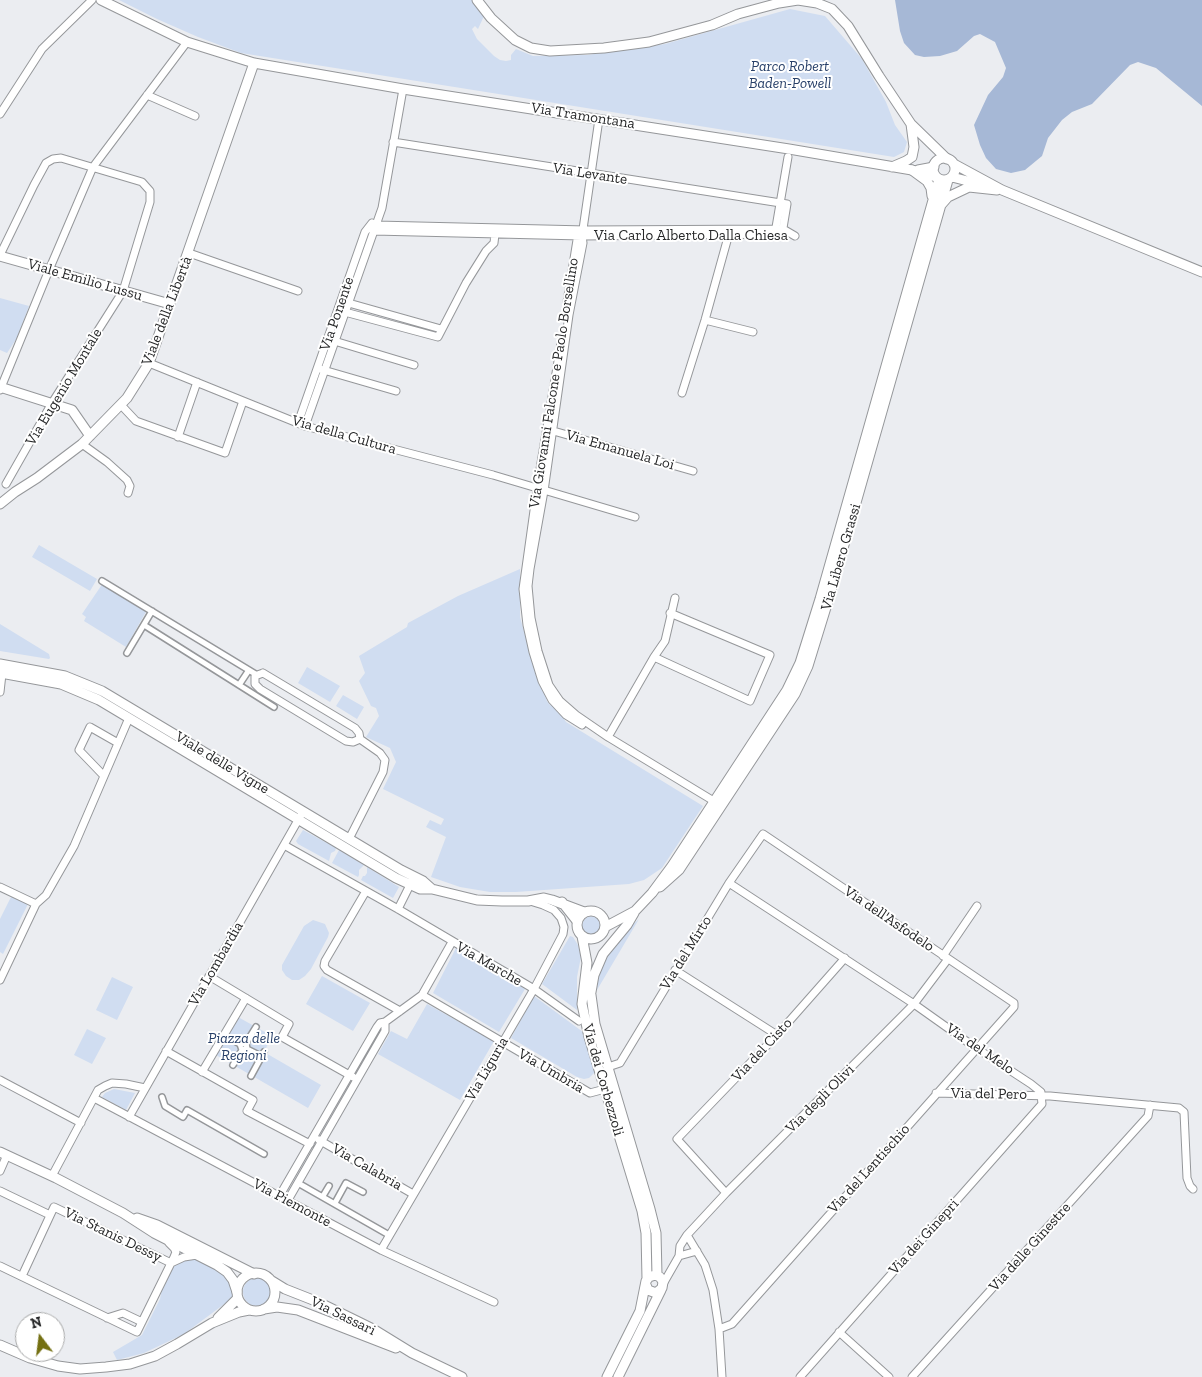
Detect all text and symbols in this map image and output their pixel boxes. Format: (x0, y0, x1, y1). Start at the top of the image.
park label: Parco Robert Baden-Powell (749, 58, 831, 93)
street label: Via Tramontana (530, 99, 636, 133)
street label: Via Levante (551, 159, 629, 189)
street label: Via Carlo Alberto Dalla Chiesa (594, 227, 788, 245)
street label: Viale della Libertà (138, 254, 196, 368)
street label: Viale Emilio Lussu (26, 255, 144, 305)
street label: Via Giovanni Falcone e Paolo Borsellino (525, 257, 583, 509)
street label: Via Ponente (316, 275, 358, 353)
street label: Via Eugenio Montale (22, 325, 106, 449)
street label: Via della Cultura (290, 411, 398, 459)
street label: Via Emanuela Loi (564, 426, 676, 474)
street label: Via Libero Grassi (817, 501, 865, 613)
street label: Viale delle Vigne (172, 728, 272, 798)
street label: Via dell'Asfodelo (840, 882, 938, 956)
street label: Via del Mirto (656, 913, 716, 993)
street label: Via Lombardia (185, 919, 247, 1009)
street label: Via Marche (453, 938, 525, 990)
street label: Via del Cisto (728, 1014, 796, 1086)
street label: Via del Melo (942, 1020, 1018, 1078)
street label: Via dei Corbezzoli (578, 1022, 628, 1138)
park label: Piazza delle Regioni (208, 1030, 280, 1065)
street label: Via Liguria (461, 1034, 513, 1104)
street label: Via Umbria (515, 1045, 587, 1097)
street label: Via degli Olivi (782, 1061, 858, 1137)
street label: Via del Pero (951, 1084, 1027, 1104)
street label: Via del Lentischio (824, 1120, 914, 1218)
street label: Via Calabria (329, 1140, 405, 1194)
street label: Via Piemonte (250, 1175, 334, 1231)
street label: Via dei Ginepri (885, 1195, 963, 1279)
street label: Via delle Ginestre (985, 1199, 1075, 1295)
street label: Via Stanis Dessy (61, 1204, 165, 1266)
street label: Via Sassari (307, 1292, 379, 1340)
north arrow (15, 1312, 65, 1362)
text: N (29, 1313, 44, 1333)

